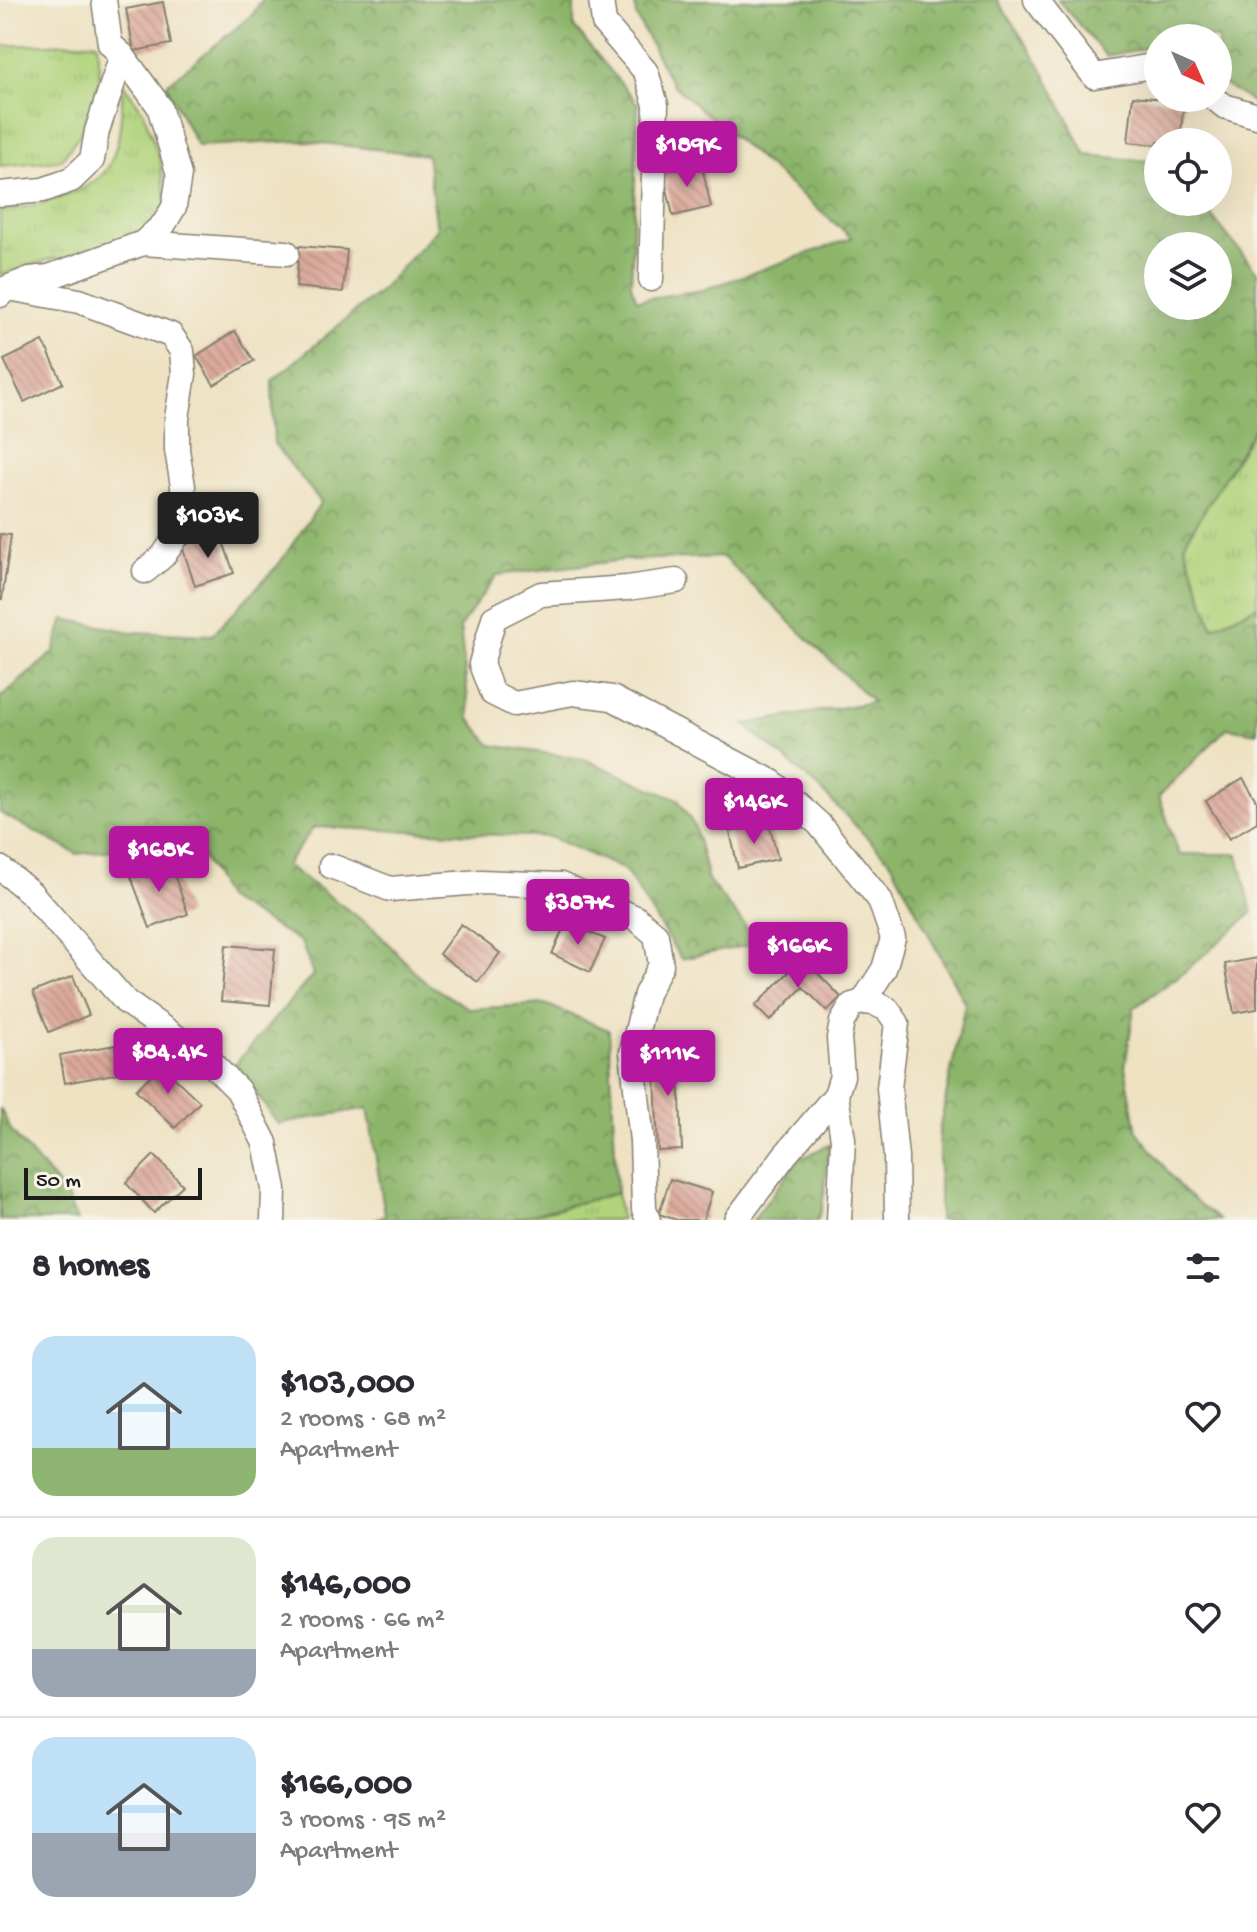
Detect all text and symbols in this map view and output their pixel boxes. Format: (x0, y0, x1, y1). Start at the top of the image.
north arrow (1144, 24, 1232, 112)
map controls (1144, 24, 1232, 320)
pin: $189K (631, 121, 743, 189)
button: locate (1144, 128, 1232, 216)
text: $189K (655, 131, 719, 162)
button: layers (1144, 232, 1232, 320)
pin: $103K (152, 492, 264, 560)
text: $103K (176, 502, 240, 533)
pin: $146K (698, 778, 810, 846)
text: $146K (723, 788, 785, 819)
pin: $168K (103, 826, 215, 894)
text: $168K (127, 836, 191, 867)
pin: $387K (522, 879, 634, 947)
text: $387K (544, 889, 612, 920)
pin: $166K (742, 922, 854, 990)
text: $166K (767, 932, 829, 963)
pin: $84.4K (103, 1028, 233, 1096)
pin: $111K (612, 1030, 724, 1098)
text: $84.4K (131, 1038, 205, 1069)
text: $111K (639, 1040, 697, 1071)
scale bar (24, 1164, 202, 1200)
text: 50 m (36, 1169, 81, 1195)
icon: filters (1181, 1246, 1225, 1290)
text: 8 homes (32, 1248, 149, 1288)
text: $103,000 (280, 1365, 415, 1405)
icon: home (96, 1368, 192, 1464)
icon: heart (1181, 1394, 1225, 1438)
text: 2 rooms · 68 m² (280, 1405, 446, 1436)
text: Apartment (280, 1436, 397, 1467)
text: $146,000 (280, 1566, 411, 1606)
icon: home (96, 1569, 192, 1665)
icon: heart (1181, 1595, 1225, 1639)
text: 2 rooms · 66 m² (280, 1606, 445, 1637)
text: Apartment (280, 1637, 397, 1668)
text: $166,000 (280, 1766, 412, 1806)
icon: home (96, 1769, 192, 1865)
icon: heart (1181, 1795, 1225, 1839)
text: 3 rooms · 95 m² (280, 1806, 446, 1837)
text: Apartment (280, 1837, 397, 1868)

